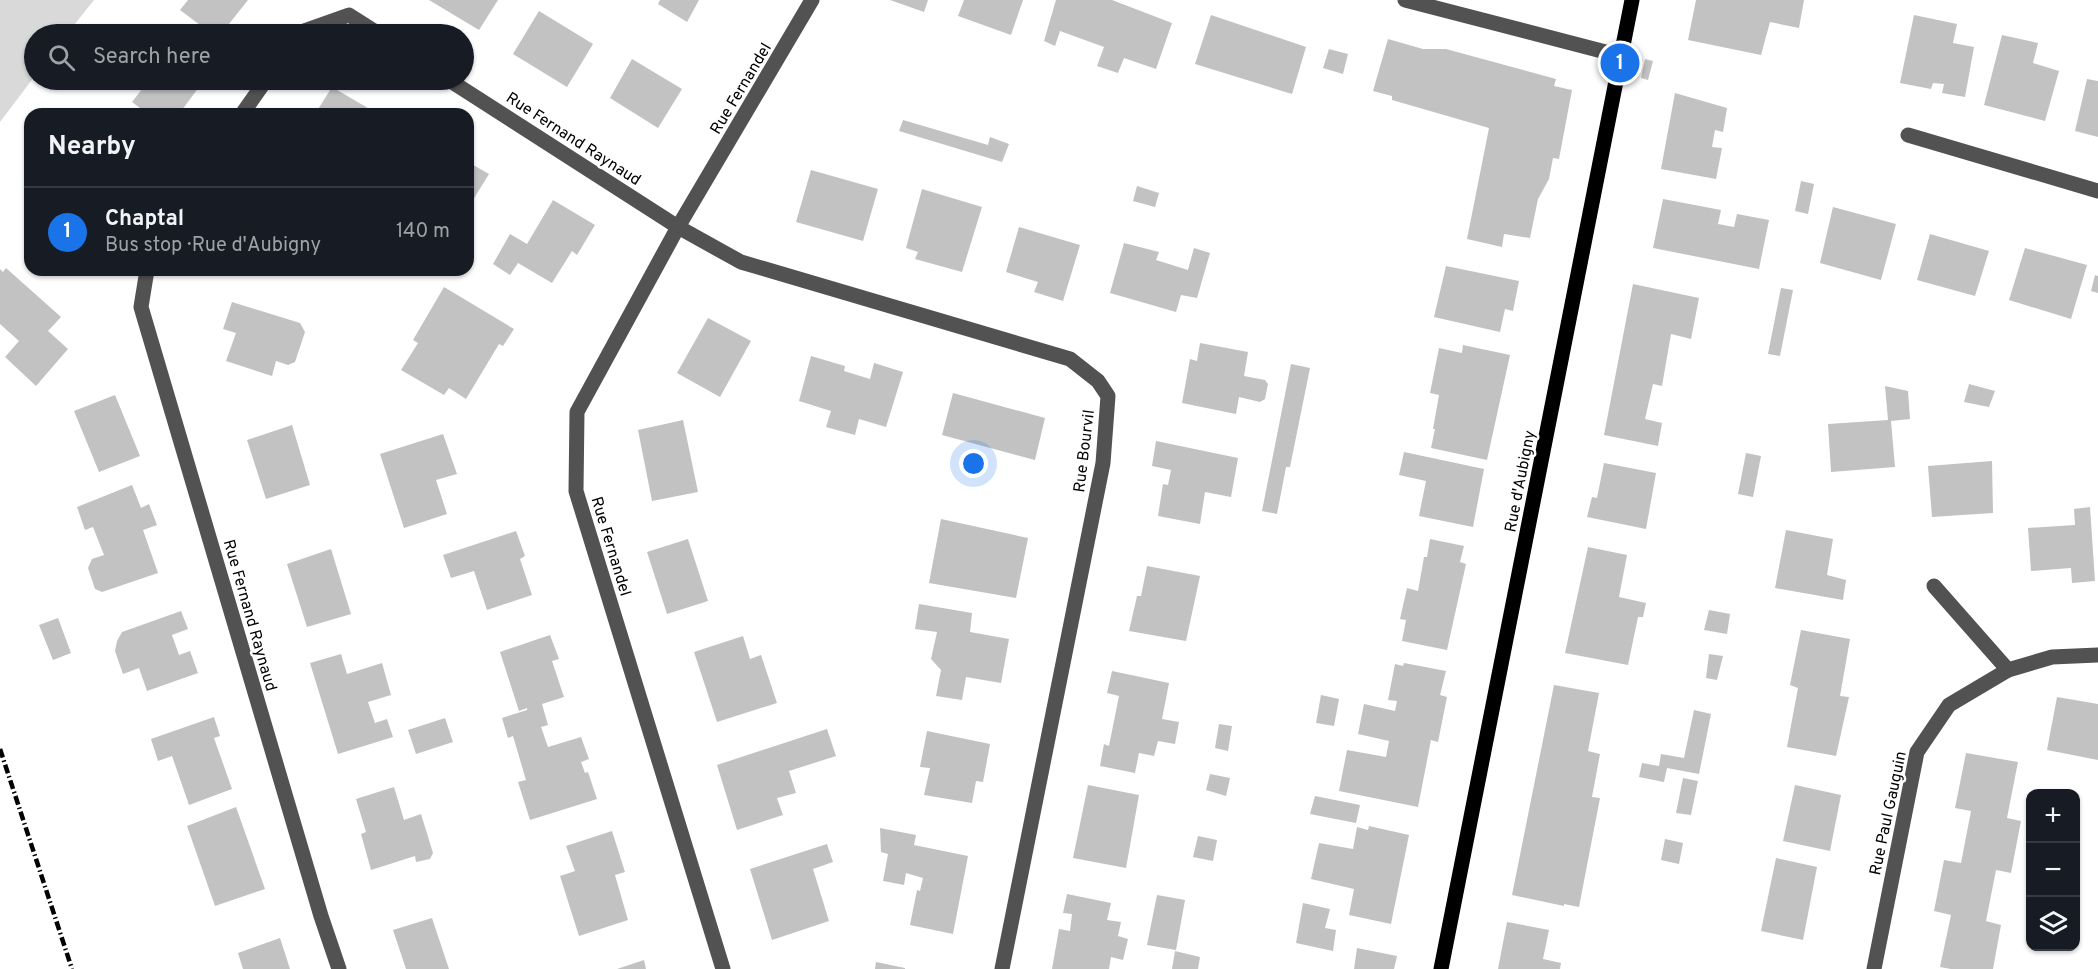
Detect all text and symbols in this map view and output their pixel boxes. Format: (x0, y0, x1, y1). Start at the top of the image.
search box (24, 24, 474, 90)
street label: Rue Fernandel (707, 40, 777, 138)
pin: 1 (1600, 40, 1640, 86)
icon: search (45, 41, 78, 74)
text: Search here (93, 44, 211, 71)
street label: Rue Fernand Raynaud (502, 89, 644, 191)
text: Nearby (48, 131, 136, 164)
text: Chaptal (105, 206, 184, 233)
text: 1 (64, 219, 72, 245)
text: 140 m (396, 219, 450, 245)
text: Bus stop · Rue d'Aubigny (105, 233, 321, 259)
street label: Rue Bourvil (1070, 409, 1100, 494)
street label: Rue d'Aubigny (1501, 429, 1541, 534)
your location (959, 449, 988, 478)
street label: Rue Fernandel (585, 494, 635, 599)
street label: Rue Fernand Raynaud (218, 537, 280, 694)
street label: Rue Paul Gauguin (1866, 750, 1912, 877)
map controls (2026, 789, 2080, 951)
button: + (2026, 789, 2080, 843)
button: − (2026, 843, 2080, 897)
button: layers (2026, 897, 2080, 951)

